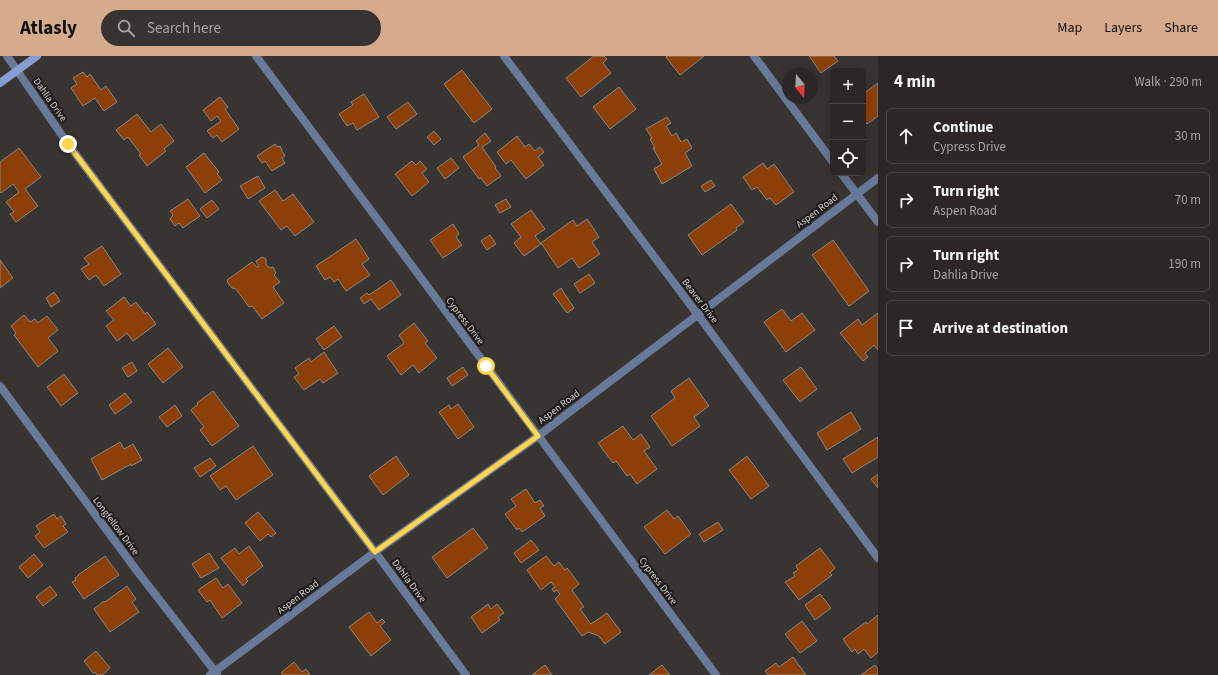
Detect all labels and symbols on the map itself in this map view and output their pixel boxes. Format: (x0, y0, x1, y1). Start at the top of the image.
north arrow (782, 68, 818, 104)
street label: Dahlia Drive (30, 75, 70, 125)
route end (59, 135, 77, 153)
street label: Aspen Road (793, 191, 841, 231)
street label: Beaver Drive (679, 276, 721, 326)
street label: Cypress Drive (443, 294, 488, 348)
route start (477, 357, 495, 375)
street label: Aspen Road (535, 387, 583, 427)
street label: Longfellow Drive (89, 494, 143, 558)
street label: Cypress Drive (636, 554, 681, 608)
street label: Dahlia Drive (389, 557, 429, 606)
street label: Aspen Road (274, 577, 322, 617)

